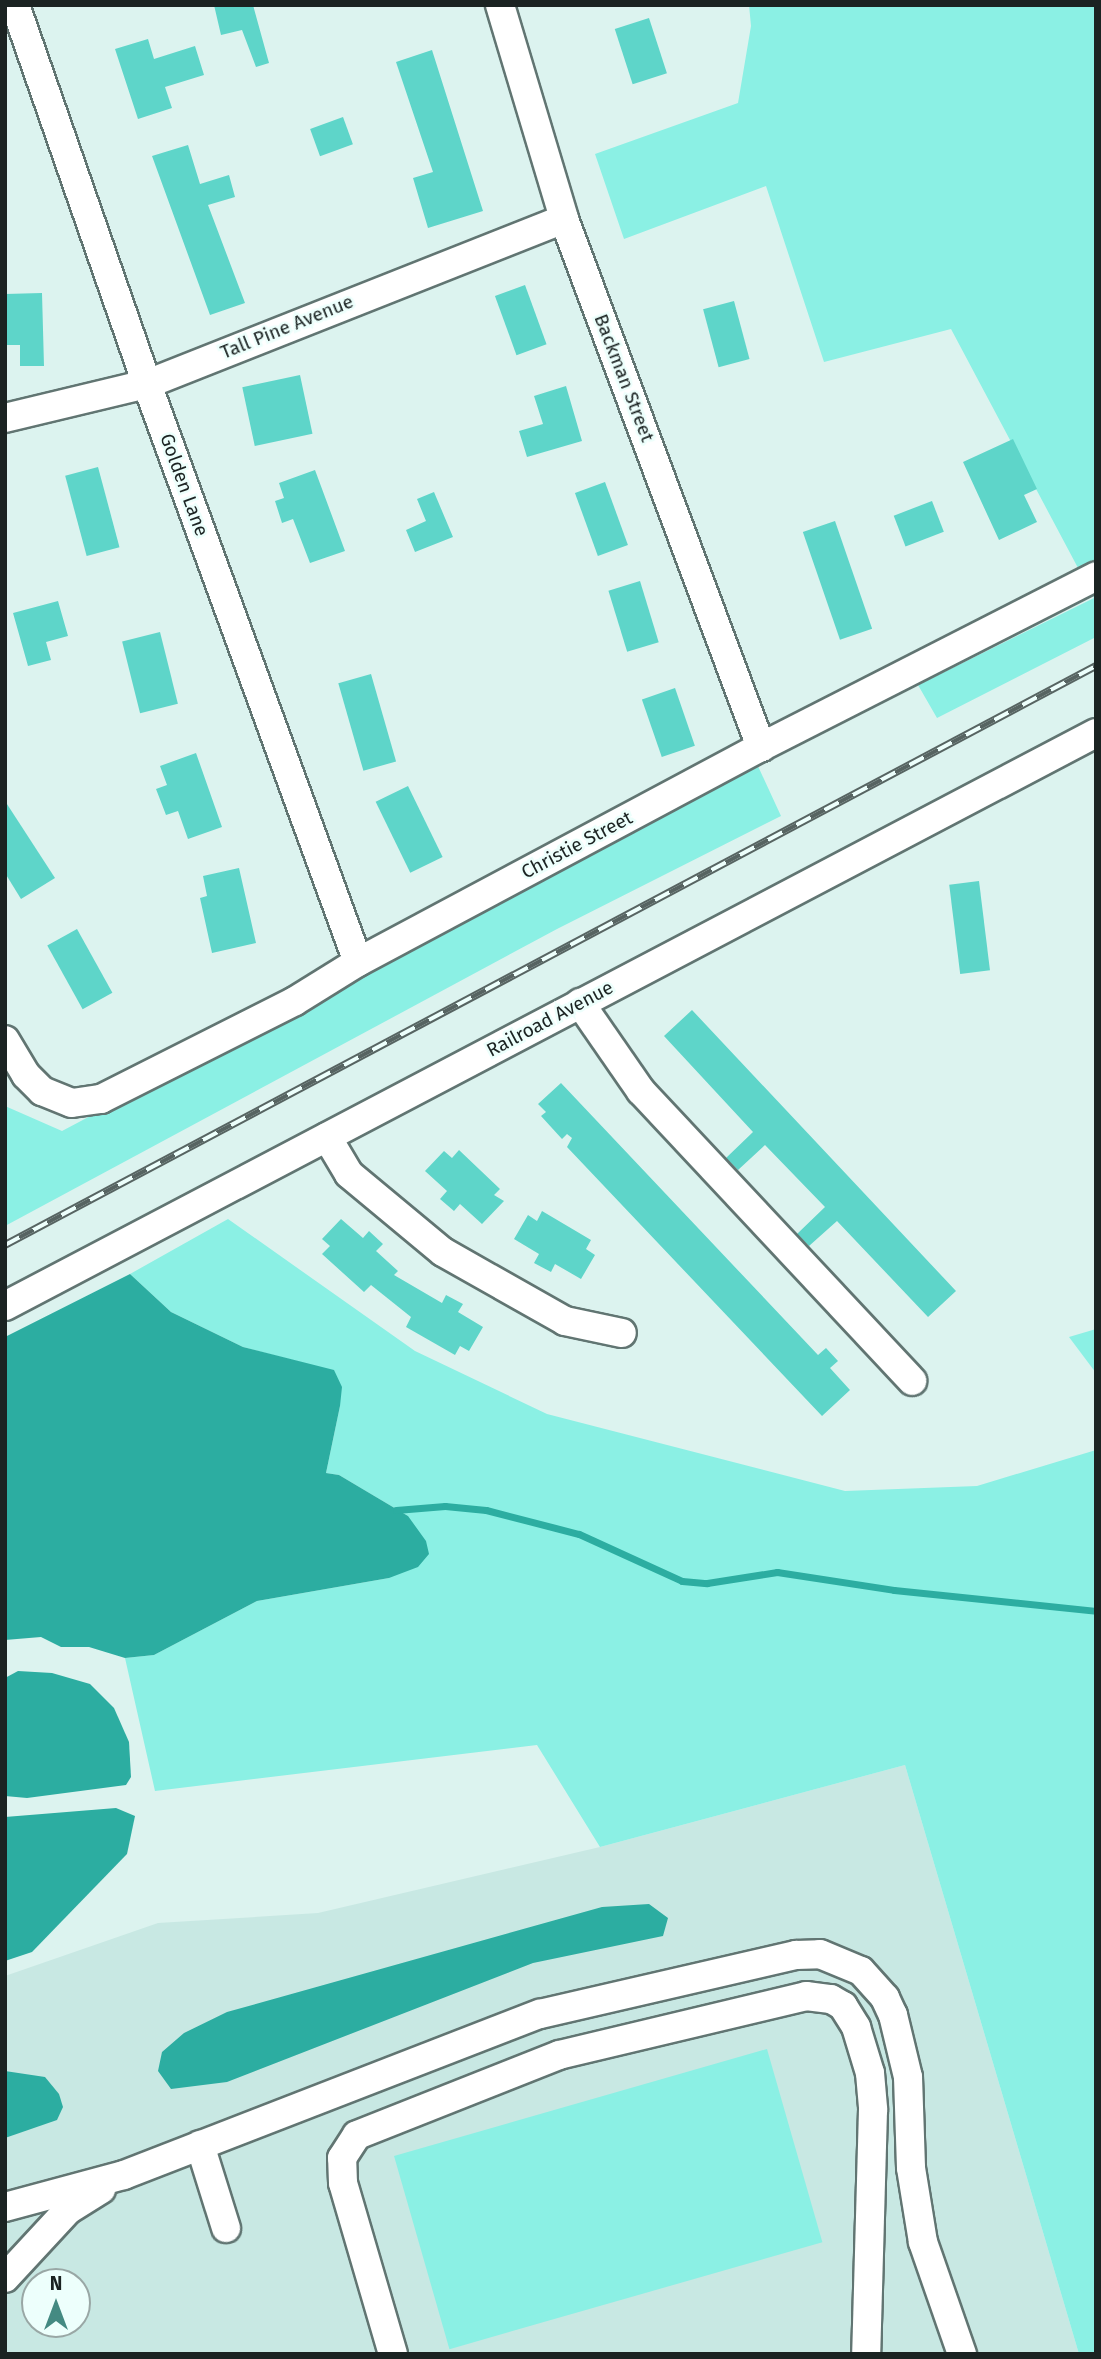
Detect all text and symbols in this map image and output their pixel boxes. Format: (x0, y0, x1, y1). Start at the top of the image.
street label: Tall Pine Avenue (217, 290, 357, 364)
street label: Backman Street (589, 311, 659, 445)
street label: Golden Lane (155, 431, 213, 539)
street label: Christie Street (518, 806, 636, 884)
street label: Railroad Avenue (483, 976, 617, 1062)
north arrow (21, 2268, 91, 2338)
text: N (50, 2272, 62, 2295)

